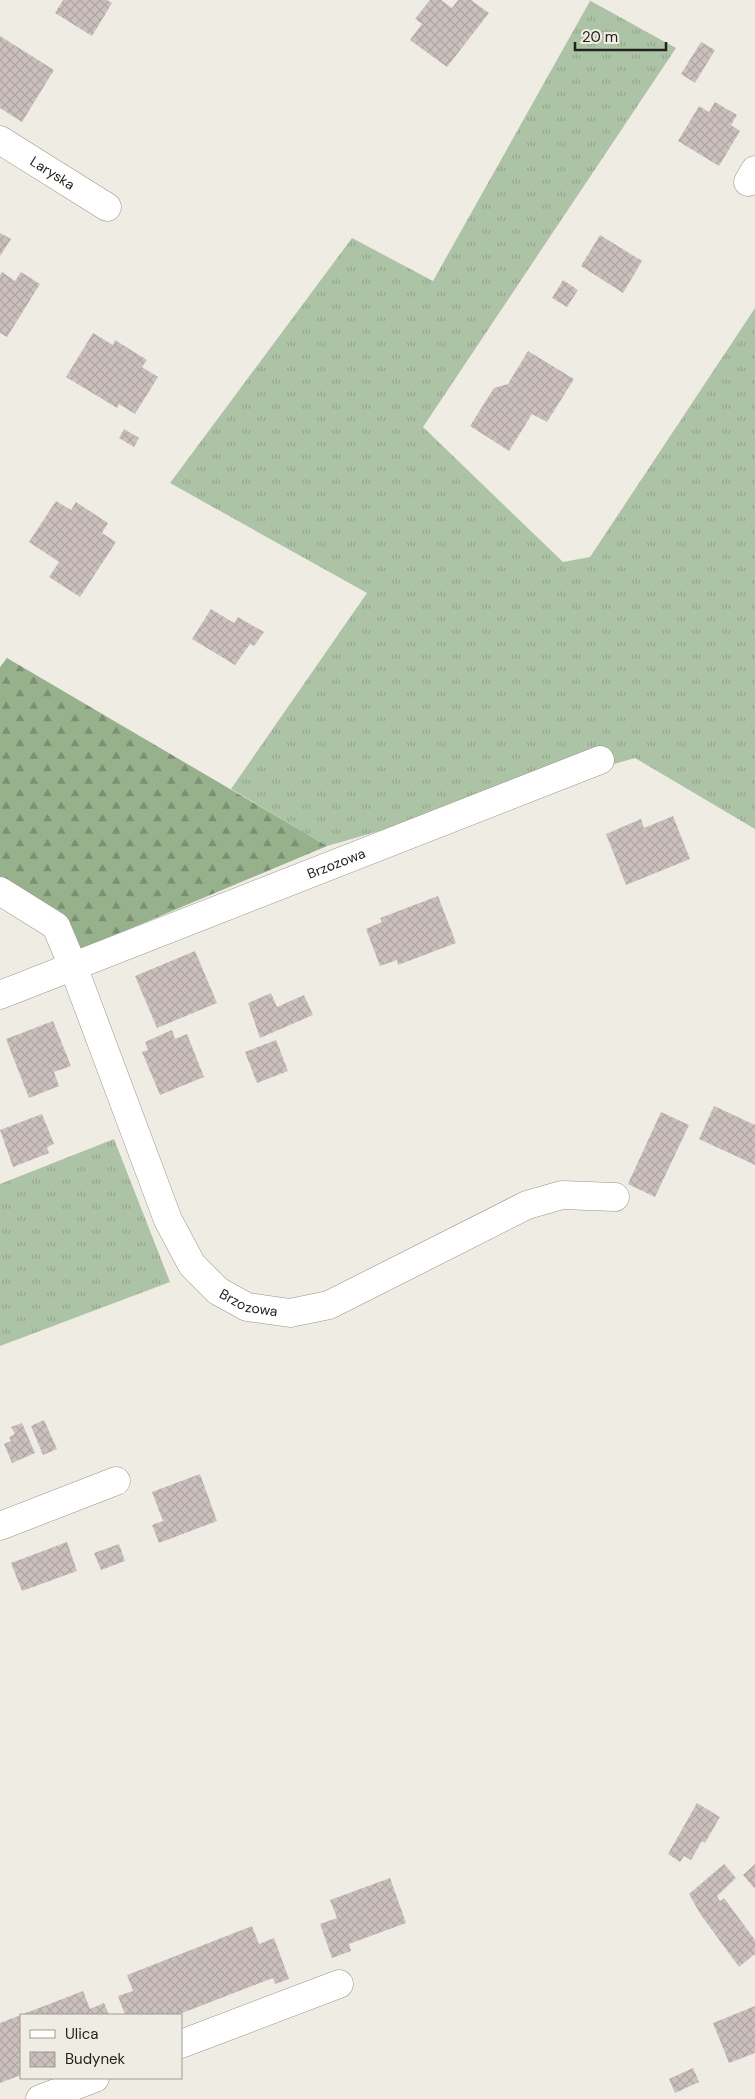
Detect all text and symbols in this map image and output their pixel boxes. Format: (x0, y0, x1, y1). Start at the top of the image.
scale bar (575, 20, 666, 52)
text: 20 m (582, 27, 618, 47)
street label: Laryska (27, 152, 78, 194)
street label: Brzozowa (304, 844, 368, 883)
street label: Brzozowa (216, 1285, 279, 1320)
legend (20, 2014, 182, 2079)
text: Ulica (65, 2024, 99, 2044)
text: Budynek (65, 2049, 126, 2069)

